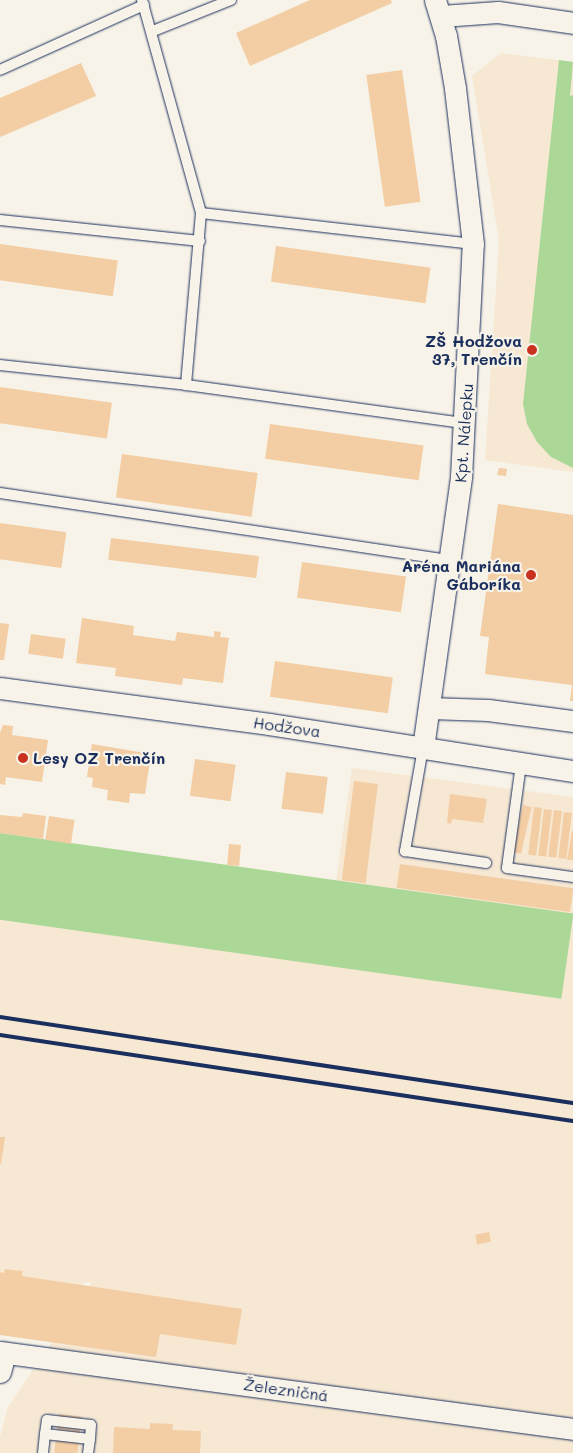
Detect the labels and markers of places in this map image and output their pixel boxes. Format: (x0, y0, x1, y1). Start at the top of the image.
place label: ZŠ Hodžova 37, Trenčín (425, 331, 522, 369)
marker: ZŠ Hodžova 37, Trenčín (526, 344, 538, 356)
place label: Aréna Mariána Gáboríka (402, 556, 521, 594)
marker: Aréna Mariána Gáboríka (525, 569, 537, 581)
place label: Lesy OZ Trenčín (33, 748, 165, 768)
marker: Lesy OZ Trenčín (17, 752, 29, 764)

